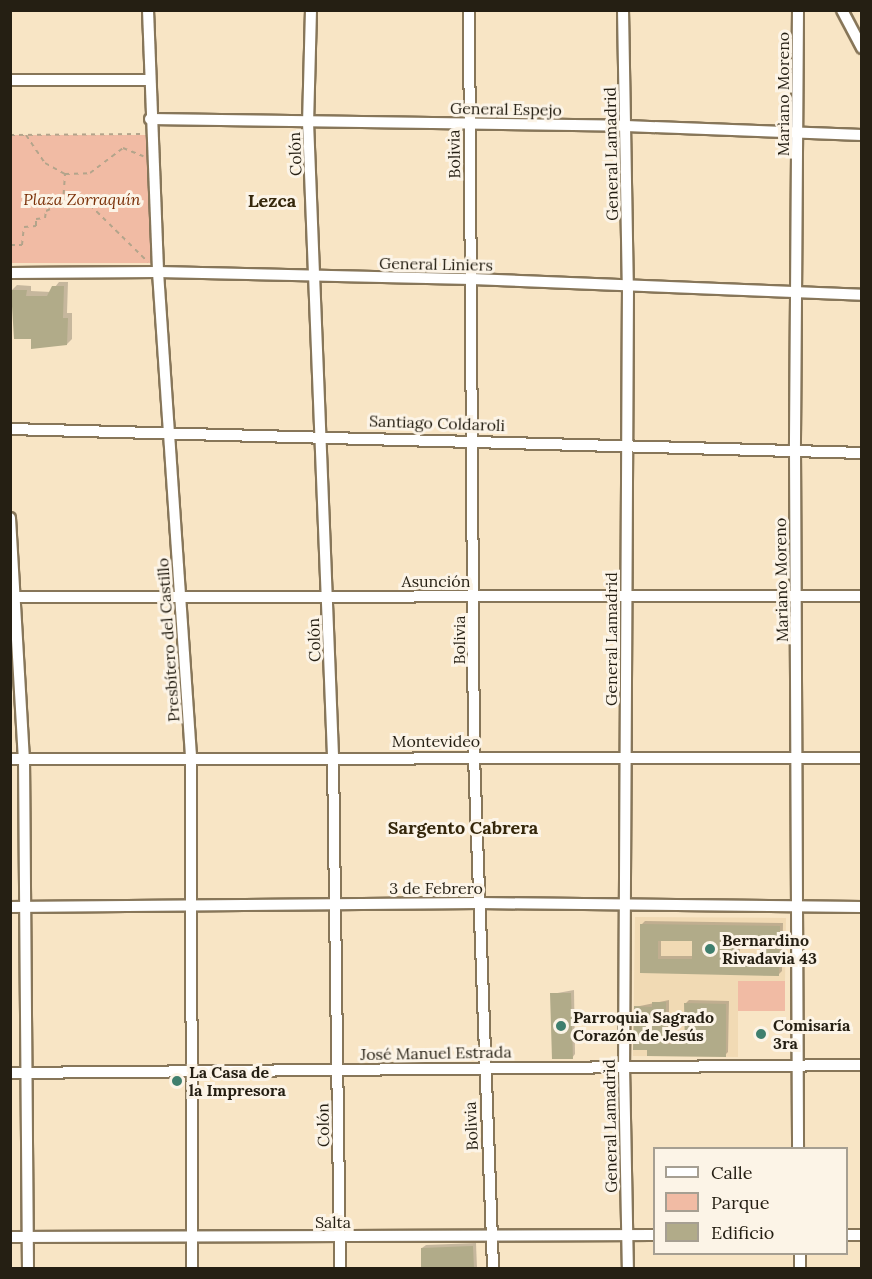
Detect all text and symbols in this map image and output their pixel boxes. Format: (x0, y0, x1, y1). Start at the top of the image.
street label: Mariano Moreno (773, 32, 793, 156)
street label: General Lamadrid (600, 87, 622, 221)
street label: General Espejo (450, 98, 562, 120)
street label: Bolivia (444, 129, 464, 179)
street label: Colón (285, 132, 305, 176)
park label: Plaza Zorraquín (23, 189, 141, 209)
district label: Lezca (248, 190, 296, 212)
street label: General Liniers (379, 253, 493, 275)
street label: Santiago Coldaroli (369, 411, 505, 435)
street label: Mariano Moreno (770, 518, 792, 642)
street label: Presbítero del Castillo (153, 557, 183, 723)
street label: Asunción (402, 571, 470, 591)
street label: General Lamadrid (601, 572, 621, 706)
street label: Bolivia (449, 616, 469, 664)
street label: Colón (304, 618, 324, 662)
street label: Montevideo (392, 731, 480, 751)
district label: Sargento Cabrera (388, 817, 538, 839)
street label: 3 de Febrero (389, 878, 483, 898)
place label: Bernardino Rivadavia 43 (722, 930, 817, 968)
marker: Bernardino Rivadavia 43 (703, 942, 717, 956)
place label: Parroquia Sagrado Corazón de Jesús (573, 1007, 714, 1045)
place label: Comisaría 3ra (773, 1015, 850, 1053)
marker: Parroquia Sagrado Corazón de Jesús (554, 1019, 568, 1033)
marker: Comisaría 3ra (754, 1027, 768, 1041)
street label: José Manuel Estrada (360, 1042, 512, 1064)
street label: General Lamadrid (599, 1059, 621, 1193)
place label: La Casa de la Impresora (189, 1062, 286, 1100)
marker: La Casa de la Impresora (170, 1074, 184, 1088)
street label: Bolivia (460, 1101, 482, 1151)
street label: Colón (313, 1103, 333, 1147)
legend (653, 1147, 848, 1255)
text: Calle (711, 1161, 752, 1184)
text: Parque (711, 1191, 770, 1214)
street label: Salta (315, 1212, 351, 1232)
text: Edificio (711, 1221, 774, 1244)

